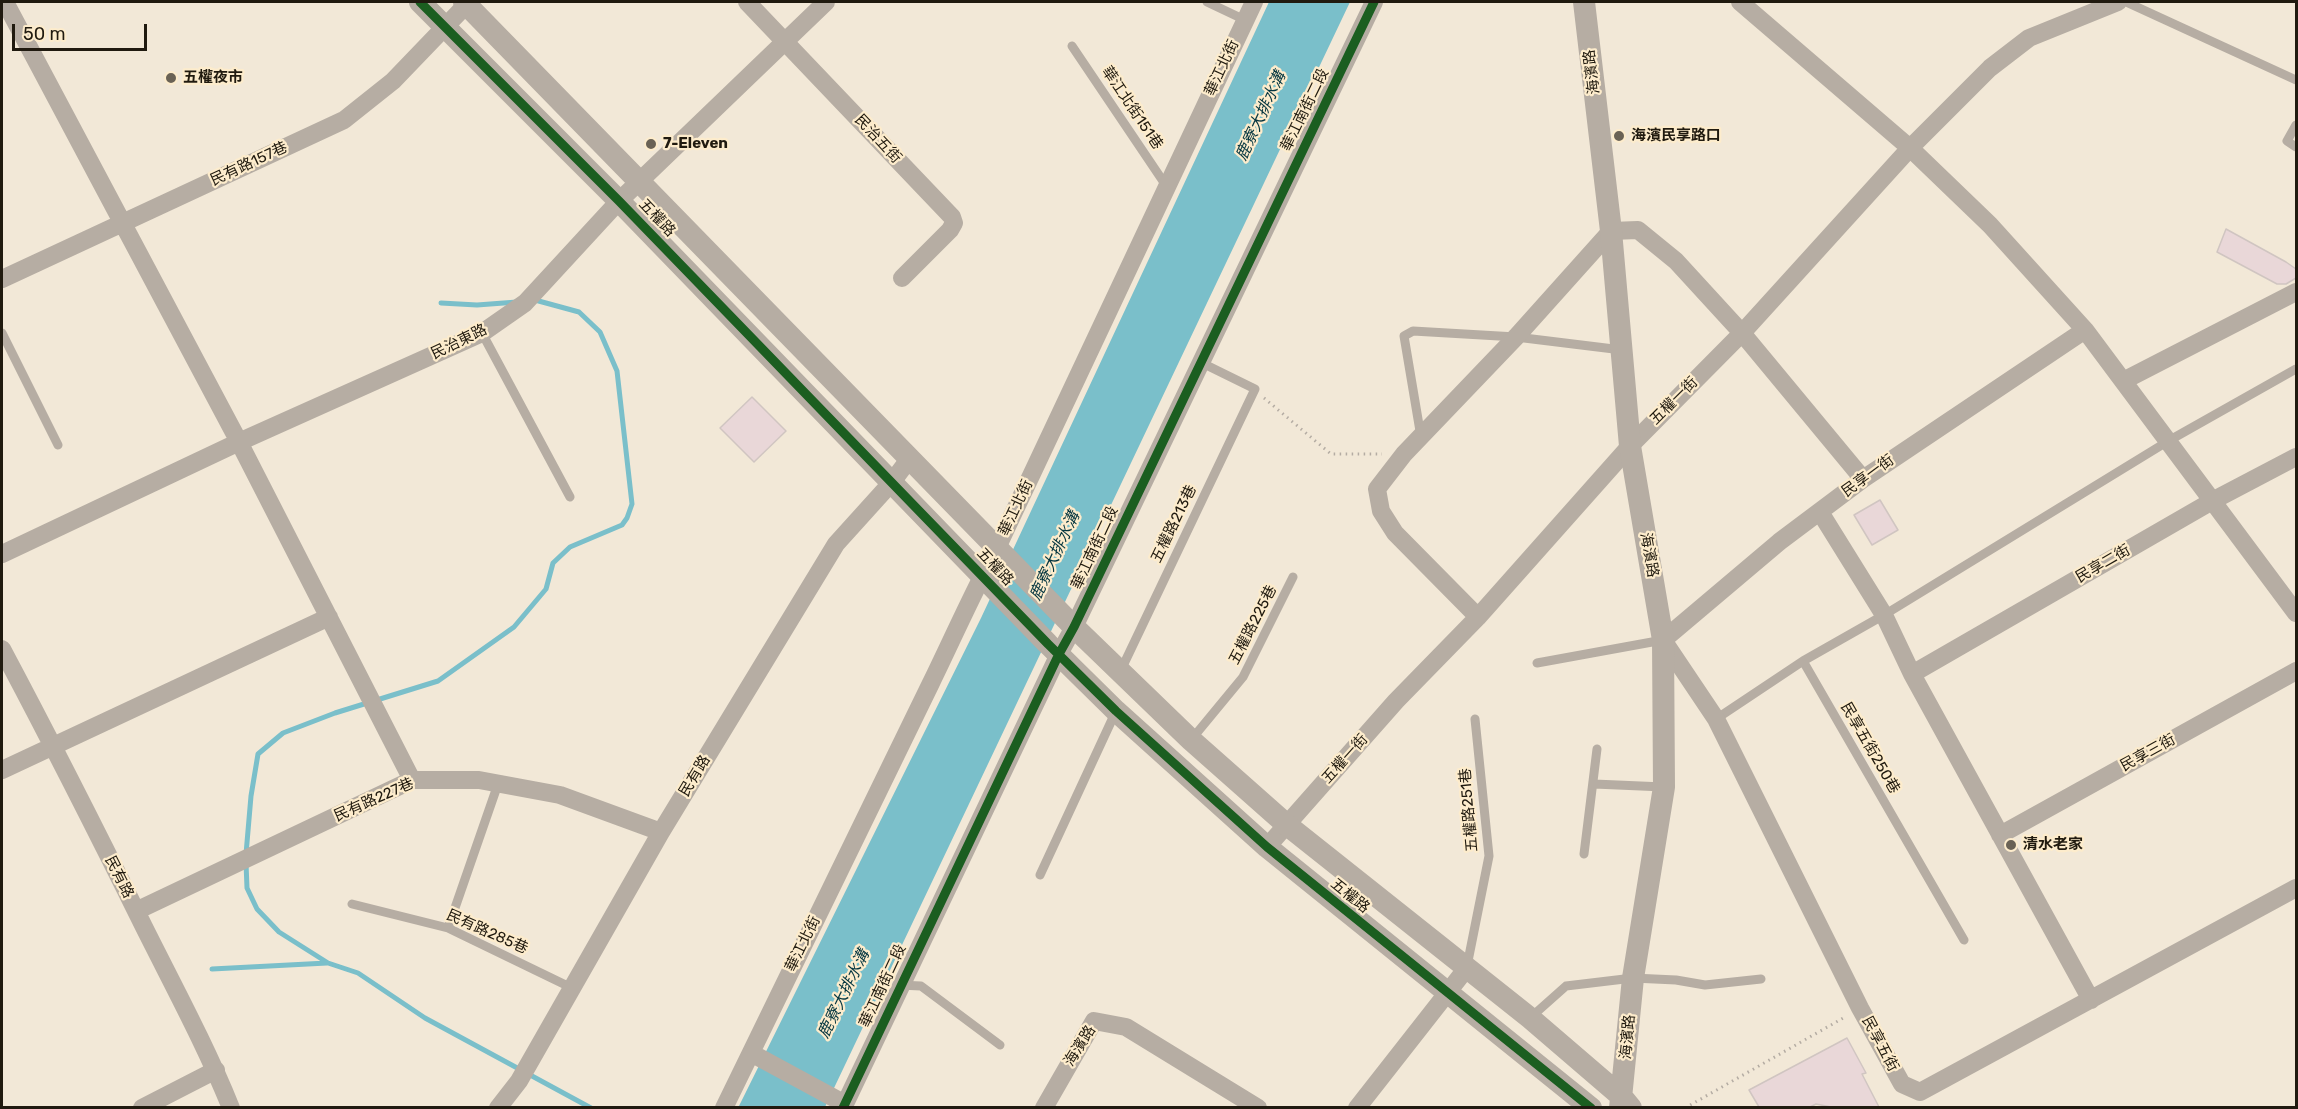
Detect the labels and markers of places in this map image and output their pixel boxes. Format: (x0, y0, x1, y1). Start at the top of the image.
place label: 五權夜市 (183, 69, 243, 87)
marker: 五權夜市 (164, 71, 178, 85)
place label: 海濱民享路口 (1631, 127, 1721, 145)
marker: 海濱民享路口 (1612, 129, 1626, 143)
place label: 7-Eleven (663, 135, 728, 153)
marker: 7-Eleven (644, 137, 658, 151)
place label: 清水老家 (2023, 836, 2083, 854)
marker: 清水老家 (2004, 838, 2018, 852)

